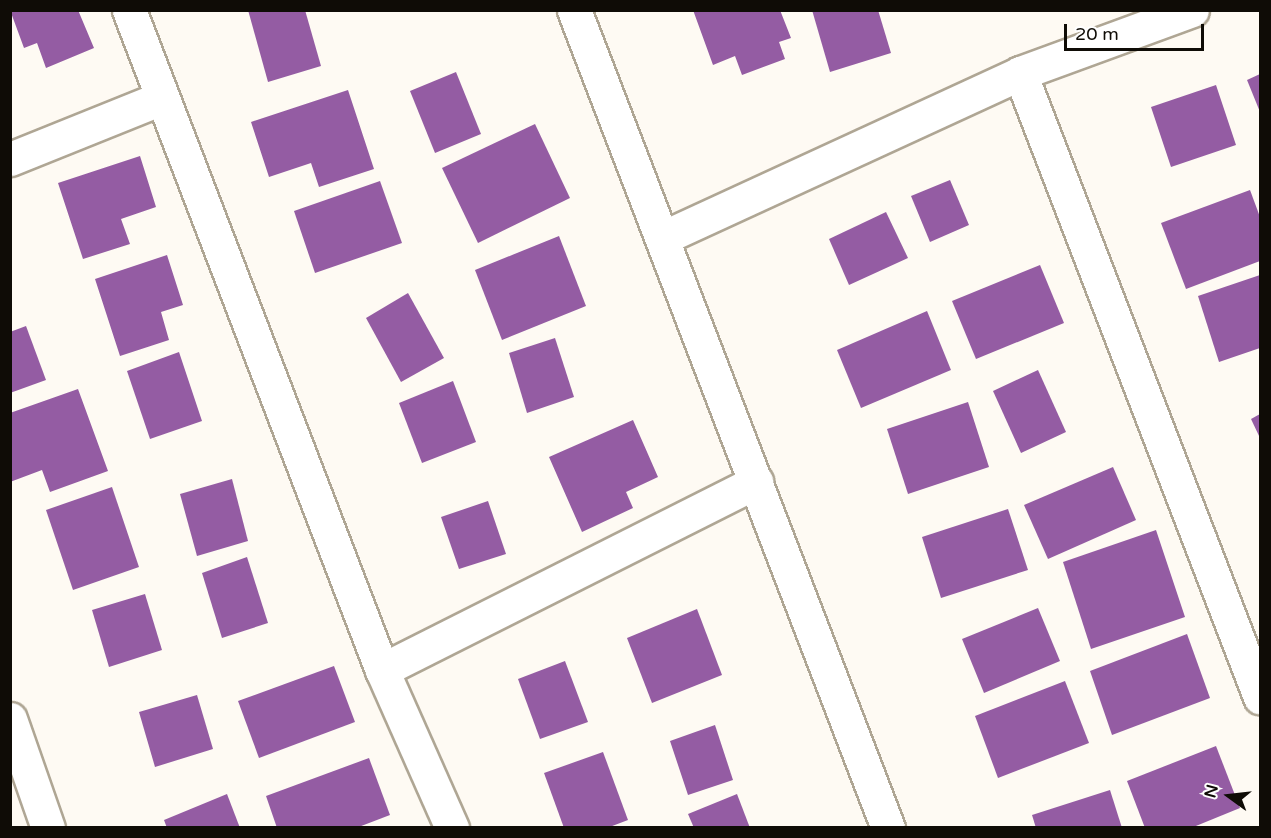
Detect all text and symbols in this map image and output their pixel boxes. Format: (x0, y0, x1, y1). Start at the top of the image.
scale bar (1067, 12, 1206, 50)
text: 20 m (1075, 23, 1119, 45)
north arrow (1199, 766, 1259, 826)
text: N (1200, 783, 1223, 800)

